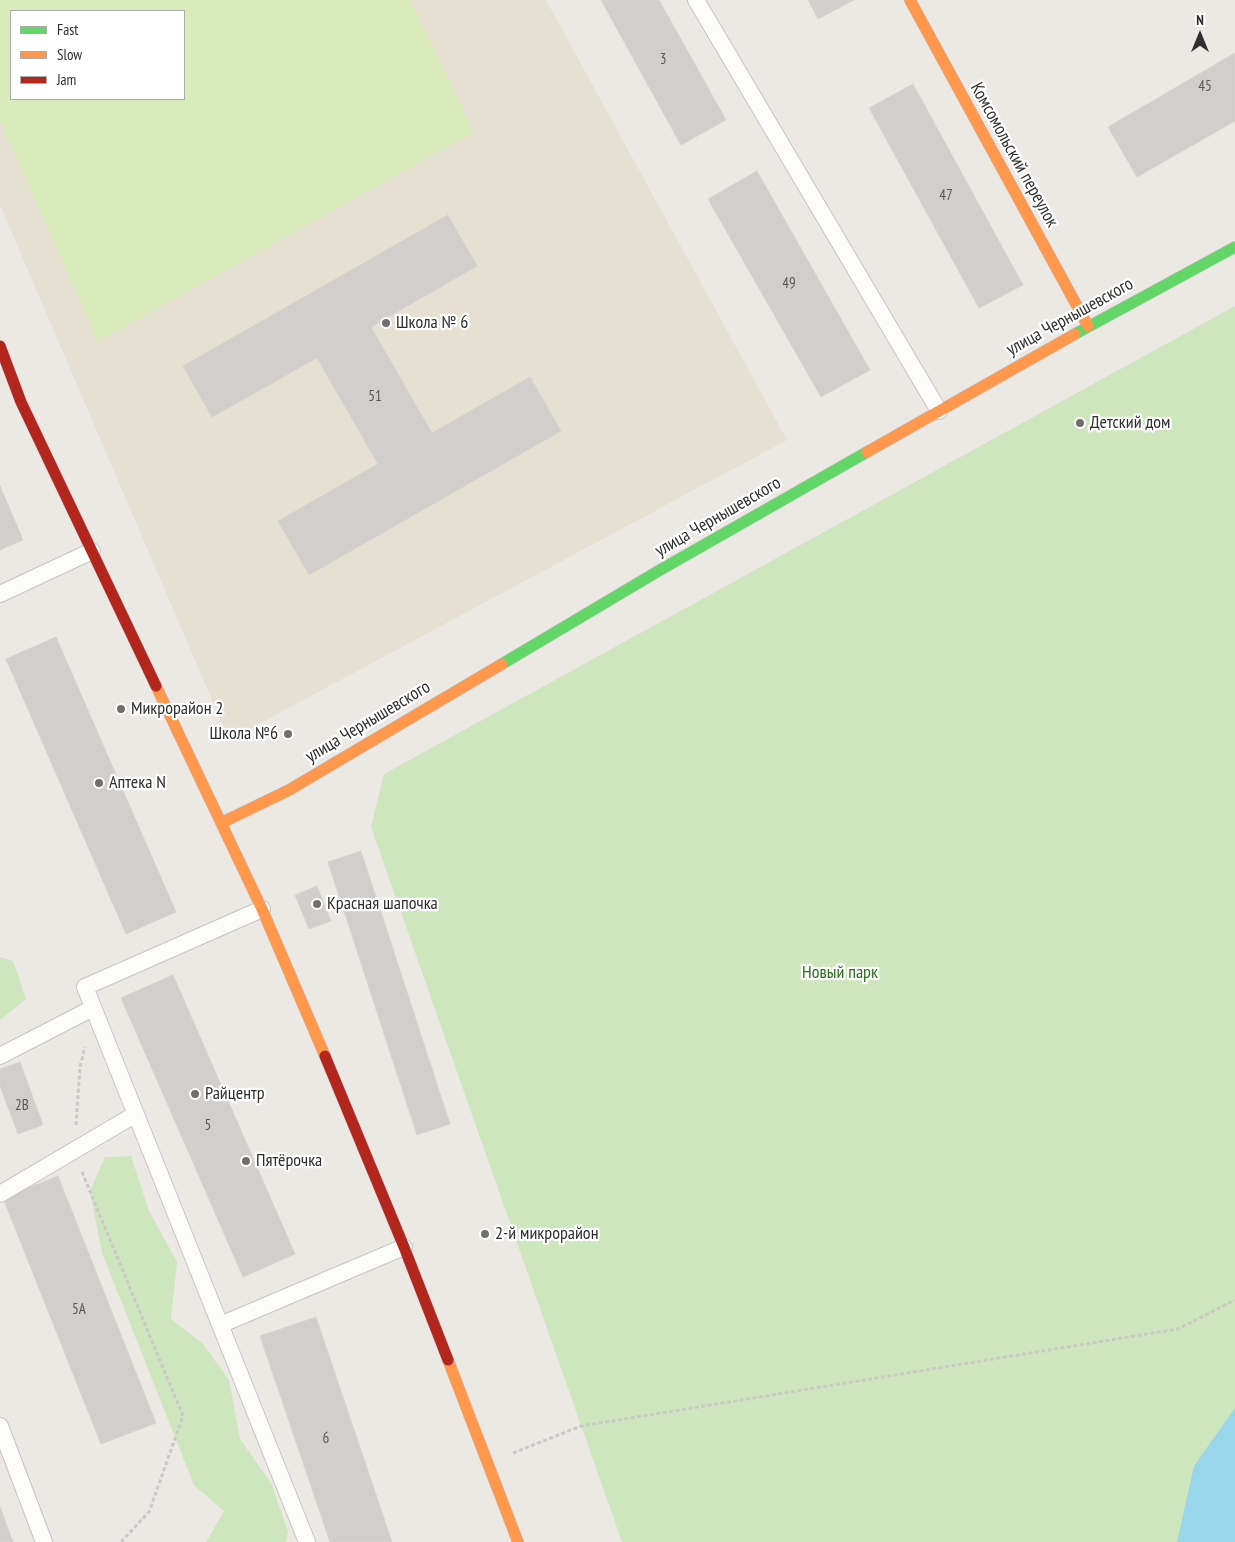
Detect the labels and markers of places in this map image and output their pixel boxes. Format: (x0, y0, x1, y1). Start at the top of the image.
place label: Школа № 6 (396, 312, 468, 334)
marker: Школа № 6 (380, 317, 392, 329)
place label: Детский дом (1090, 412, 1170, 434)
marker: Детский дом (1074, 417, 1086, 429)
place label: Микрорайон 2 (131, 698, 223, 720)
marker: Микрорайон 2 (115, 703, 127, 715)
place label: Школа №6 (210, 723, 278, 745)
marker: Школа №6 (282, 728, 294, 740)
place label: Аптека N (109, 772, 166, 794)
marker: Аптека N (93, 777, 105, 789)
place label: Красная шапочка (327, 893, 438, 915)
marker: Красная шапочка (311, 898, 323, 910)
place label: Райцентр (205, 1083, 265, 1105)
marker: Райцентр (189, 1088, 201, 1100)
place label: Пятёрочка (256, 1150, 322, 1172)
marker: Пятёрочка (240, 1155, 252, 1167)
place label: 2-й микрорайон (495, 1223, 598, 1245)
marker: 2-й микрорайон (479, 1228, 491, 1240)

